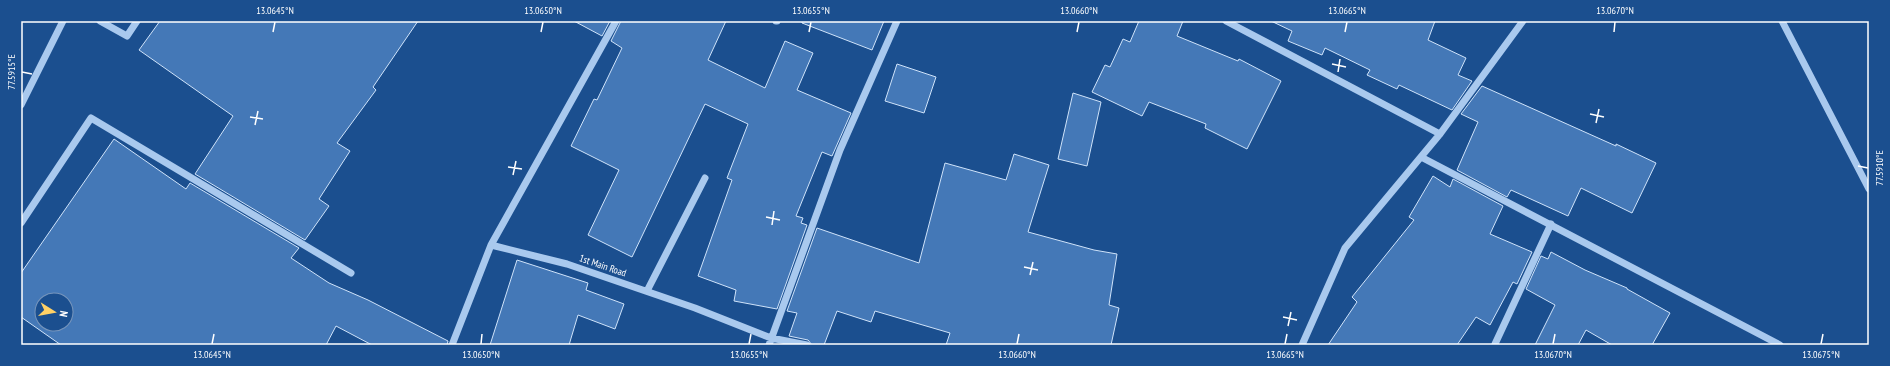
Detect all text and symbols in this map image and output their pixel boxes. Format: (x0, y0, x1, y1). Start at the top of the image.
text: 13.0645°N (256, 4, 294, 17)
text: 13.0650°N (524, 4, 562, 17)
text: 13.0655°N (792, 4, 830, 17)
text: 13.0660°N (1060, 4, 1098, 17)
text: 13.0665°N (1328, 4, 1366, 17)
text: 13.0670°N (1596, 4, 1634, 17)
text: 77.5915°E (5, 54, 18, 90)
text: 77.5910°E (1873, 150, 1886, 186)
street label: 1st Main Road (578, 251, 628, 280)
north arrow (34, 292, 74, 332)
text: N (56, 310, 71, 318)
text: 13.0645°N (193, 348, 231, 361)
text: 13.0650°N (462, 348, 500, 361)
text: 13.0655°N (730, 348, 768, 361)
text: 13.0660°N (998, 348, 1036, 361)
text: 13.0665°N (1266, 348, 1304, 361)
text: 13.0670°N (1534, 348, 1572, 361)
text: 13.0675°N (1802, 348, 1840, 361)

